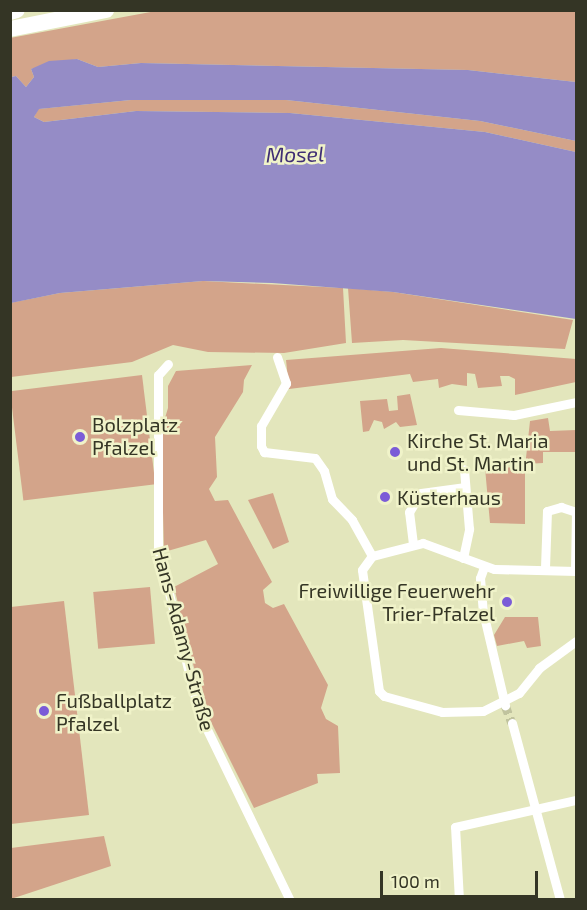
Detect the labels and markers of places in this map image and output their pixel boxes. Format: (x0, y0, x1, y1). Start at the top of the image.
place label: Bolzplatz Pfalzel (92, 413, 178, 460)
place label: Kirche St. Maria und St. Martin (407, 428, 548, 475)
marker: Bolzplatz Pfalzel (73, 430, 87, 444)
marker: Kirche St. Maria und St. Martin (388, 445, 402, 459)
place label: Küsterhaus (397, 485, 501, 509)
marker: Küsterhaus (378, 490, 392, 504)
place label: Freiwillige Feuerwehr Trier-Pfalzel (298, 578, 495, 625)
marker: Freiwillige Feuerwehr Trier-Pfalzel (500, 595, 514, 609)
place label: Fußballplatz Pfalzel (56, 688, 172, 735)
marker: Fußballplatz Pfalzel (37, 704, 51, 718)

